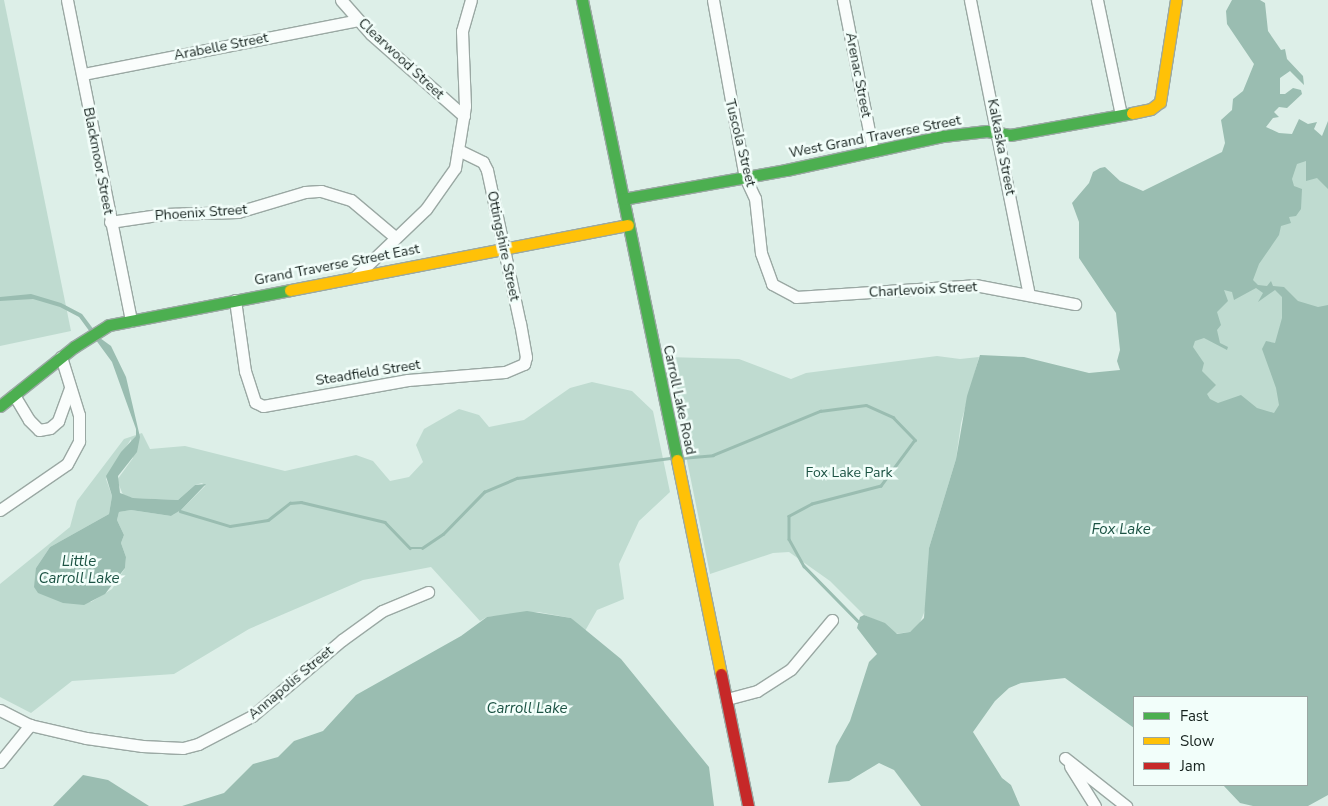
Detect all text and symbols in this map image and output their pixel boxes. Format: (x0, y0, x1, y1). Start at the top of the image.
street label: Clearwood Street (355, 15, 447, 103)
street label: Arabelle Street (172, 30, 270, 64)
street label: Arenac Street (842, 31, 874, 119)
street label: Tuscola Street (721, 98, 759, 188)
street label: Kalkaska Street (983, 98, 1019, 196)
street label: Blackmoor Street (79, 106, 117, 216)
street label: West Grand Traverse Street (788, 112, 962, 162)
street label: Ottingshire Street (483, 190, 523, 302)
street label: Phoenix Street (154, 201, 248, 225)
street label: Grand Traverse Street East (253, 241, 421, 289)
street label: Charlevoix Street (868, 279, 978, 301)
street label: Carroll Lake Road (659, 344, 699, 456)
street label: Steadfield Street (314, 356, 422, 390)
park label: Fox Lake Park (806, 465, 892, 481)
water label: Fox Lake (1091, 521, 1151, 539)
water label: Little Carroll Lake (39, 552, 119, 587)
street label: Annapolis Street (245, 643, 337, 723)
legend (1133, 696, 1308, 786)
water label: Carroll Lake (487, 700, 567, 718)
text: Fast (1180, 706, 1208, 726)
text: Slow (1180, 731, 1214, 751)
text: Jam (1180, 756, 1206, 776)

